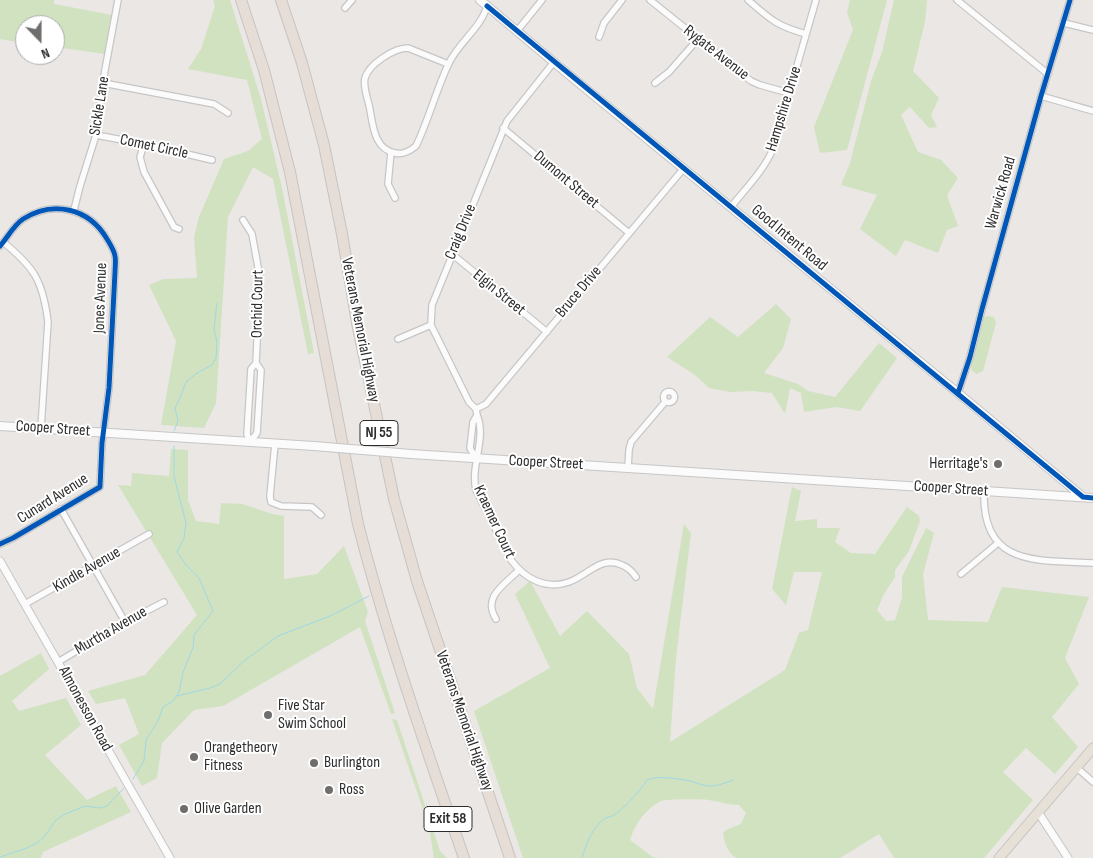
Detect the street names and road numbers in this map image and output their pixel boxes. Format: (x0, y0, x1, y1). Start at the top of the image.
street label: Rygate Avenue (679, 21, 753, 85)
street label: Hampshire Drive (762, 64, 806, 154)
street label: Sickle Lane (86, 75, 114, 137)
street label: Comet Circle (118, 130, 190, 164)
street label: Dumont Street (529, 147, 603, 213)
street label: Warwick Road (981, 154, 1021, 232)
street label: Good Intent Road (747, 201, 831, 275)
street label: Craig Drive (441, 202, 481, 262)
street label: Veterans Memorial Highway (337, 256, 383, 404)
street label: Jones Avenue (90, 262, 112, 334)
street label: Bruce Drive (552, 262, 606, 322)
street label: Elgin Street (469, 266, 529, 320)
street label: Orchid Court (248, 270, 268, 338)
street label: Cooper Street (15, 417, 91, 441)
road number: NJ 55 (360, 420, 398, 446)
street label: Cooper Street (508, 451, 584, 475)
street label: Cunard Avenue (14, 470, 92, 528)
street label: Cooper Street (913, 477, 989, 501)
street label: Kraemer Court (469, 482, 519, 562)
street label: Kindle Avenue (50, 543, 124, 597)
street label: Murtha Avenue (71, 603, 151, 659)
street label: Veterans Memorial Highway (431, 648, 497, 794)
street label: Almonesson Road (54, 663, 116, 755)
road number: Exit 58 (424, 806, 472, 832)

